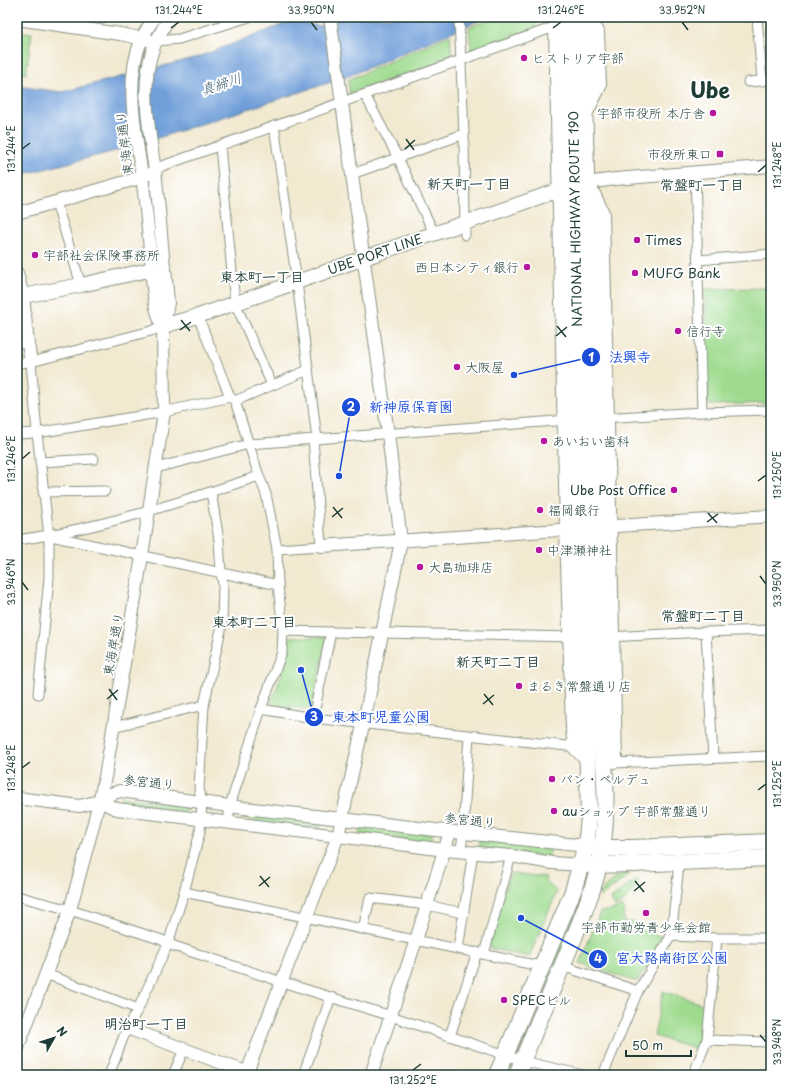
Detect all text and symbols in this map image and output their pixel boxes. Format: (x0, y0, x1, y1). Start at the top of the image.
text: 131.244°E (155, 2, 203, 17)
text: 33.950°N (287, 2, 335, 17)
text: 131.246°E (537, 2, 585, 17)
text: 33.952°N (659, 2, 705, 17)
place label: ヒストリア宇部 (532, 48, 624, 67)
marker: ヒストリア宇部 (519, 53, 529, 63)
water label: 真締川 (198, 67, 244, 100)
district label: Ube (690, 73, 730, 105)
place label: 宇部市役所 本庁舎 (597, 103, 705, 122)
marker: 宇部市役所 本庁舎 (708, 108, 718, 118)
street label: 東海岸通り (110, 110, 137, 176)
street label: NATIONAL HIGHWAY ROUTE 190 (563, 111, 586, 327)
text: 131.244°E (3, 125, 18, 173)
text: 131.248°E (769, 141, 784, 189)
place label: 市役所東口 (647, 144, 712, 163)
marker: 市役所東口 (715, 149, 725, 159)
district label: 新天町一丁目 (427, 173, 511, 194)
district label: 常盤町一丁目 (660, 174, 744, 195)
street label: UBE PORT LINE (325, 228, 425, 279)
place label: Times (645, 230, 682, 249)
marker: Times (632, 235, 642, 245)
place label: 宇部社会保険事務所 (43, 245, 160, 264)
marker: 宇部社会保険事務所 (30, 250, 40, 260)
place label: 西日本シティ銀行 (415, 257, 519, 276)
marker: 西日本シティ銀行 (522, 262, 532, 272)
place label: MUFG Bank (643, 263, 721, 282)
district label: 東本町一丁目 (220, 266, 304, 287)
marker: MUFG Bank (630, 268, 640, 278)
place label: 信行寺 (686, 321, 725, 340)
marker: 信行寺 (673, 326, 683, 336)
callout: 法興寺 (581, 344, 659, 370)
text: 法興寺 (609, 346, 651, 367)
text: 1 (588, 348, 594, 366)
place label: 大阪屋 (465, 357, 504, 376)
marker: 大阪屋 (452, 362, 462, 372)
callout: 新神原保育園 (341, 394, 461, 420)
text: 新神原保育園 (369, 396, 453, 417)
text: 2 (347, 397, 356, 415)
place label: あいおい歯科 (552, 431, 629, 450)
text: 131.246°E (3, 435, 18, 483)
marker: あいおい歯科 (539, 436, 549, 446)
text: 131.250°E (769, 451, 784, 499)
place label: Ube Post Office (570, 480, 666, 499)
marker: Ube Post Office (669, 485, 679, 495)
place label: 福岡銀行 (548, 500, 600, 519)
marker: 福岡銀行 (535, 505, 545, 515)
place label: 中津瀬神社 (547, 540, 612, 559)
marker: 中津瀬神社 (534, 545, 544, 555)
place label: 大島珈琲店 (428, 557, 493, 576)
text: 33.946°N (3, 558, 18, 606)
text: 33.950°N (769, 560, 784, 608)
marker: 大島珈琲店 (415, 562, 425, 572)
district label: 常盤町二丁目 (661, 605, 745, 626)
street label: 東海岸通り (98, 610, 128, 678)
district label: 東本町二丁目 (212, 611, 296, 632)
district label: 新天町二丁目 (456, 651, 540, 672)
place label: まるき常盤通り店 (527, 676, 631, 695)
marker: まるき常盤通り店 (514, 681, 524, 691)
callout: 東本町児童公園 (304, 704, 438, 730)
text: 東本町児童公園 (332, 706, 430, 727)
text: 3 (310, 707, 318, 725)
text: 131.248°E (3, 744, 18, 792)
text: 131.252°E (769, 760, 784, 808)
street label: 参宮通り (122, 769, 176, 794)
place label: パン・ペルデュ (560, 769, 651, 788)
marker: パン・ペルデュ (547, 774, 557, 784)
place label: auショップ 宇部常盤通り (562, 801, 711, 820)
marker: auショップ 宇部常盤通り (549, 806, 559, 816)
street label: 参宮通り (443, 807, 497, 832)
marker: 宇部市勤労青少年会館 (641, 908, 651, 918)
place label: 宇部市勤労青少年会館 (581, 917, 711, 936)
callout: 宮大路南街区公園 (588, 946, 736, 972)
text: 宮大路南街区公園 (616, 947, 728, 968)
text: 4 (594, 949, 602, 967)
place label: SPECビル (512, 990, 572, 1009)
marker: SPECビル (499, 995, 509, 1005)
district label: 明治町一丁目 (104, 1013, 188, 1034)
north arrow (34, 1018, 74, 1058)
text: 33.948°N (769, 1019, 784, 1065)
text: N (53, 1023, 72, 1040)
scale bar (626, 1032, 691, 1058)
text: 50 m (632, 1036, 663, 1054)
text: 131.252°E (389, 1072, 437, 1087)

